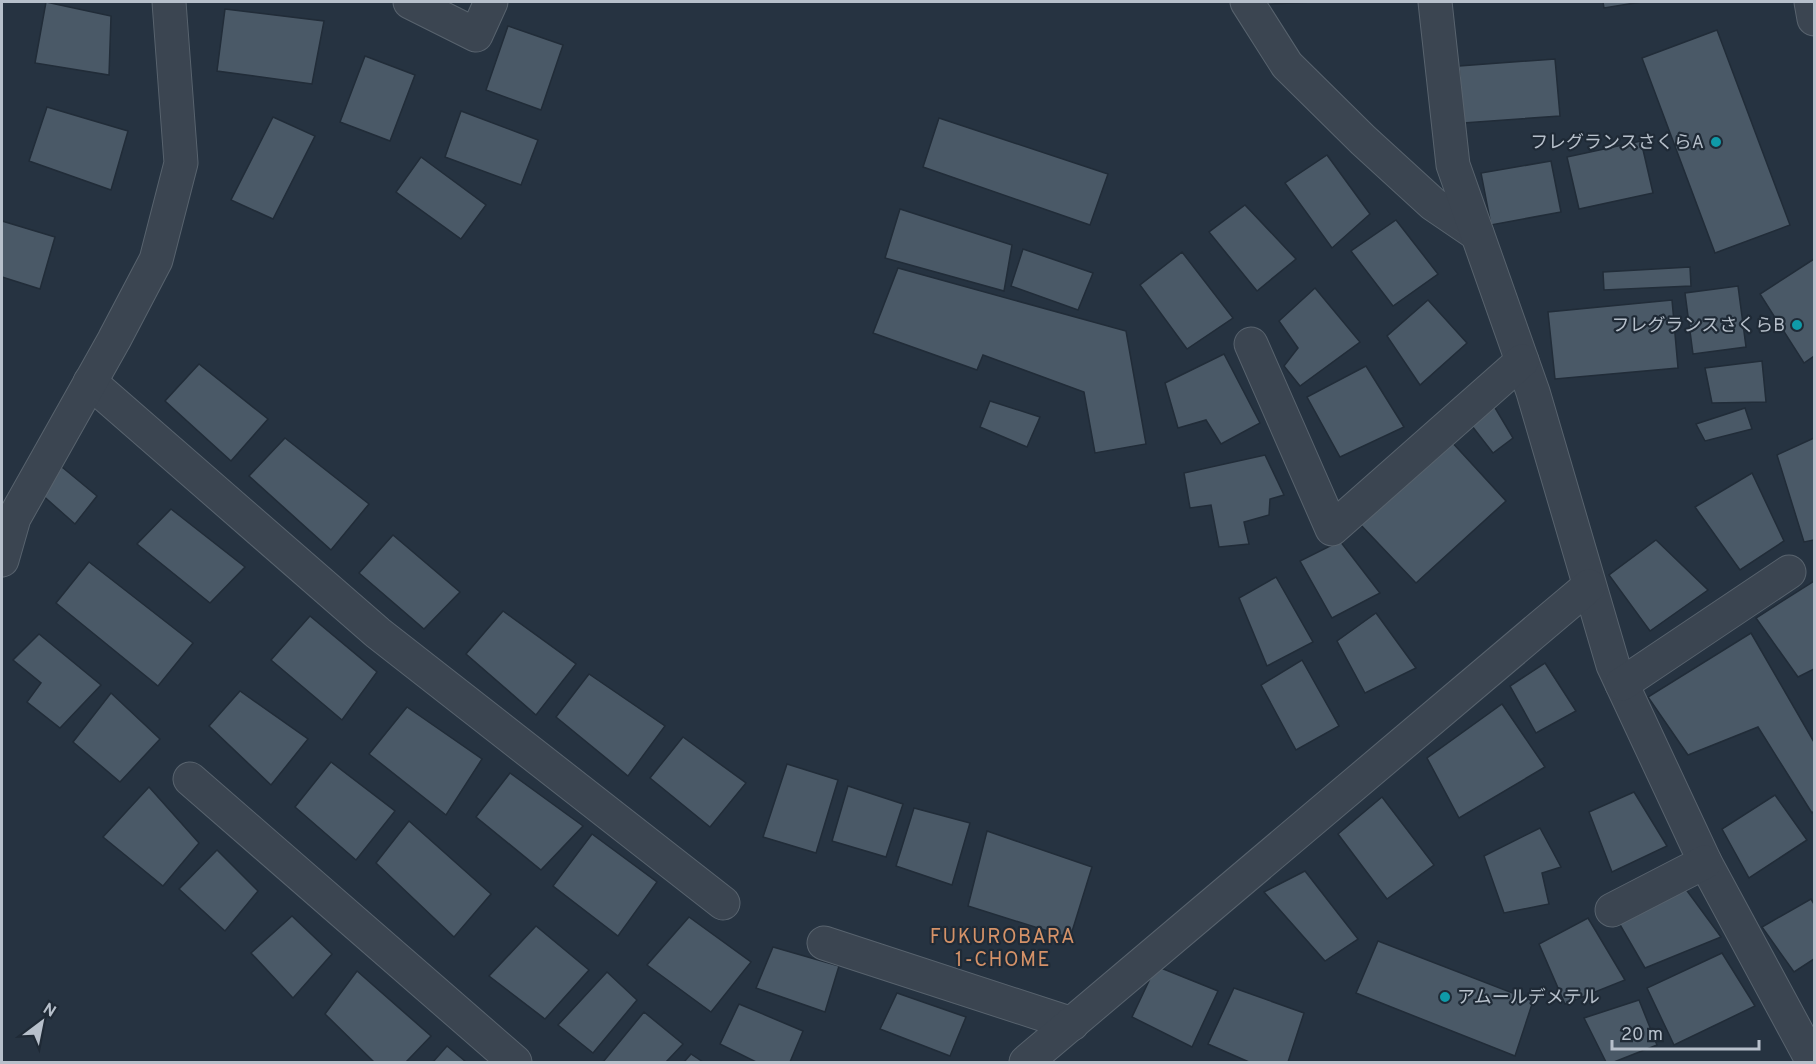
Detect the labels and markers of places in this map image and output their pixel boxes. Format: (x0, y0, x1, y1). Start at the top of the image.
place label: フレグランスさくらA (1530, 132, 1704, 155)
marker: フレグランスさくらA (1709, 135, 1723, 149)
place label: フレグランスさくらB (1612, 315, 1785, 338)
marker: フレグランスさくらB (1790, 318, 1804, 332)
place label: アムールデメテル (1457, 987, 1600, 1010)
marker: アムールデメテル (1438, 990, 1452, 1004)

